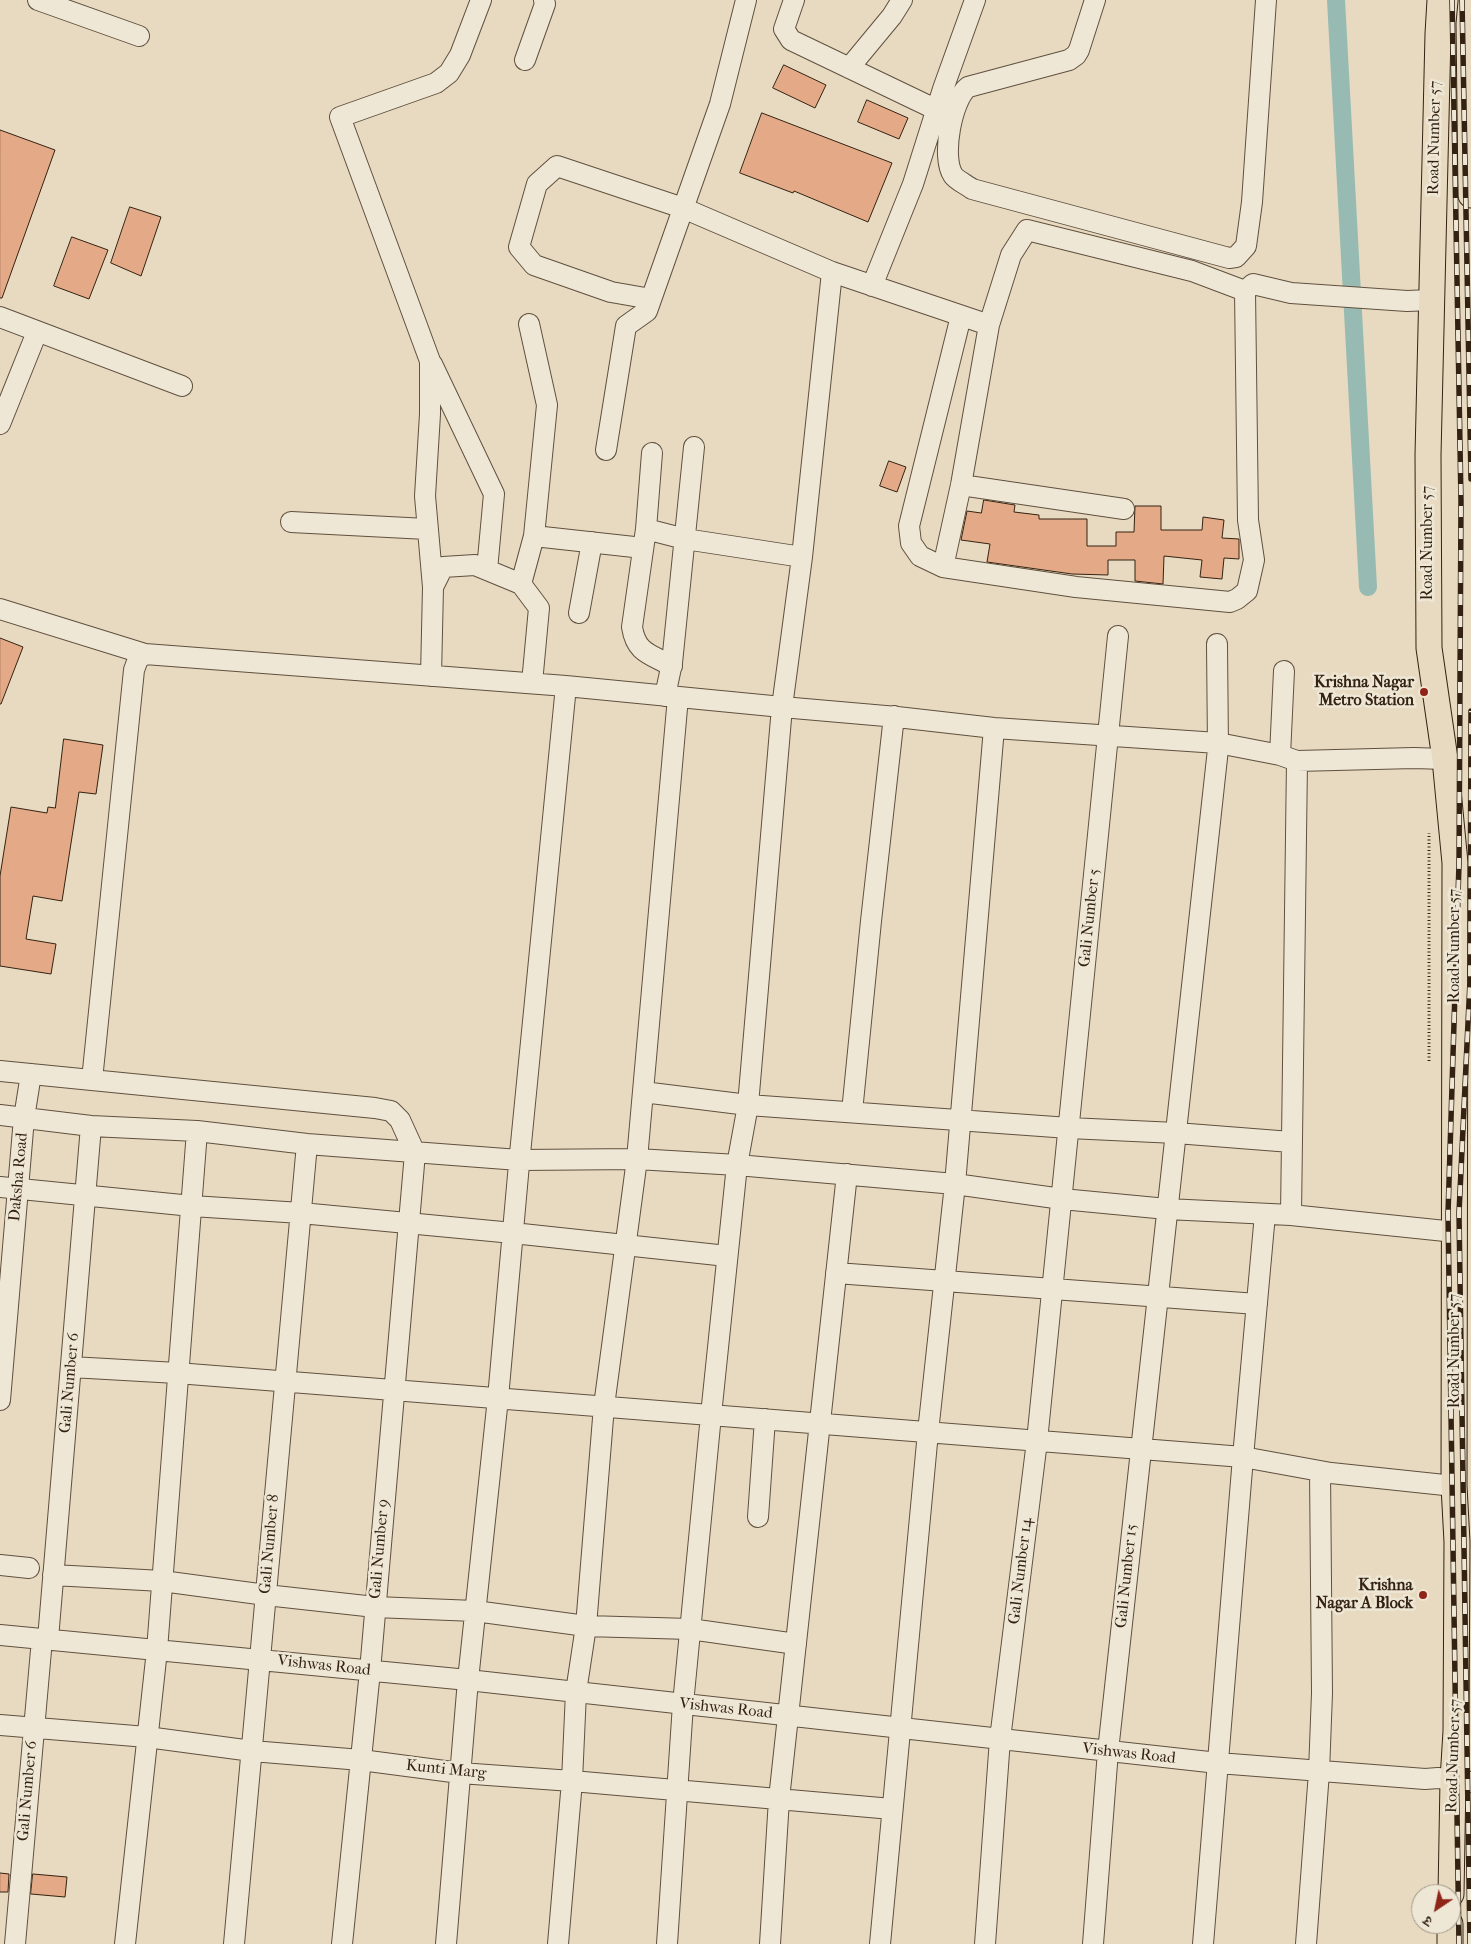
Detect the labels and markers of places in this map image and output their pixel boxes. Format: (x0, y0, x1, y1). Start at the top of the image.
place label: Krishna Nagar Metro Station (1314, 673, 1414, 711)
marker: Krishna Nagar Metro Station (1418, 686, 1430, 698)
place label: Krishna Nagar A Block (1316, 1576, 1413, 1614)
marker: Krishna Nagar A Block (1417, 1589, 1429, 1601)

